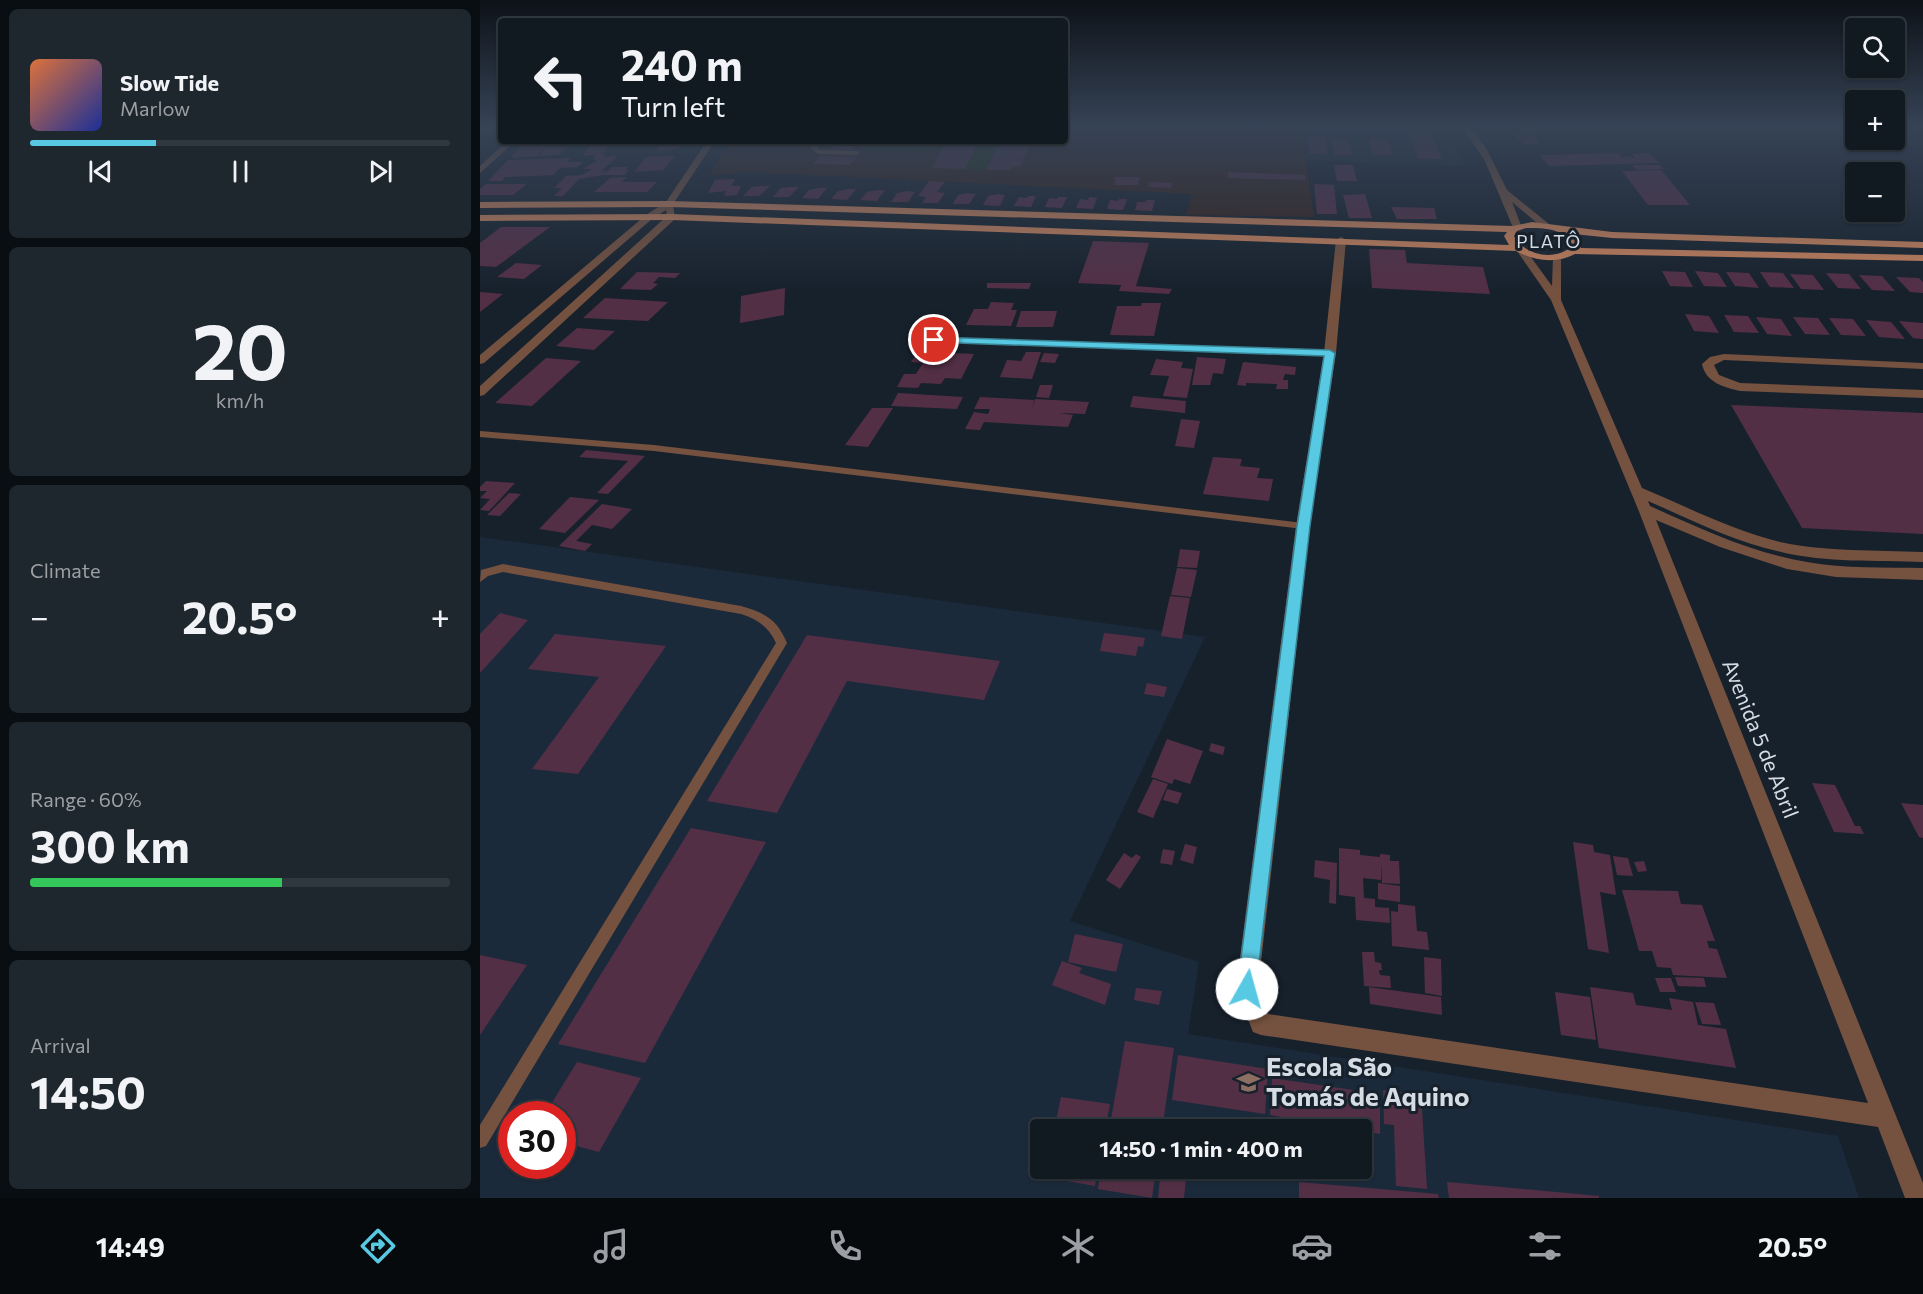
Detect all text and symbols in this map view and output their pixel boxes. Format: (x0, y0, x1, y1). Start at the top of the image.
map controls (1845, 18, 1905, 222)
button: search (1845, 18, 1905, 78)
text: 240 m (621, 38, 743, 90)
icon: left (522, 42, 600, 120)
text: Slow Tide (120, 69, 219, 96)
text: Turn left (621, 90, 725, 123)
button: + (1845, 90, 1905, 150)
text: Marlow (120, 96, 190, 120)
icon: previous (84, 155, 117, 188)
icon: pause (224, 155, 257, 188)
icon: next (364, 155, 397, 188)
button: − (1845, 162, 1905, 222)
district label: PLATÔ (1516, 230, 1582, 252)
text: 20 (192, 301, 288, 396)
pin (908, 314, 959, 365)
icon: arrive (917, 323, 950, 356)
text: km/h (216, 388, 264, 412)
text: Climate (30, 558, 100, 582)
text: 20.5° (182, 588, 297, 643)
text: − (30, 595, 49, 636)
text: + (431, 595, 450, 636)
street label: Avenida 5 de Abril (1718, 655, 1805, 822)
text: Range · 60% (30, 787, 142, 811)
text: 300 km (30, 817, 190, 872)
position arrow (1215, 957, 1279, 1021)
text: Arrival (30, 1033, 91, 1057)
place label: Escola São Tomás de Aquino (1266, 1050, 1470, 1111)
text: 14:50 (30, 1063, 146, 1118)
school or university icon: Escola São Tomás de Aquino (1235, 1069, 1261, 1095)
speed limit sign: 30 (498, 1101, 576, 1179)
text: 14:50 · 1 min · 400 m (1099, 1135, 1303, 1162)
icon: directions (357, 1225, 399, 1267)
icon: music (590, 1225, 632, 1267)
icon: phone (824, 1225, 866, 1267)
icon: climate (1057, 1225, 1099, 1267)
icon: car (1291, 1225, 1333, 1267)
icon: filters (1524, 1225, 1566, 1267)
text: 14:49 (96, 1230, 165, 1263)
text: 20.5° (1758, 1230, 1827, 1263)

